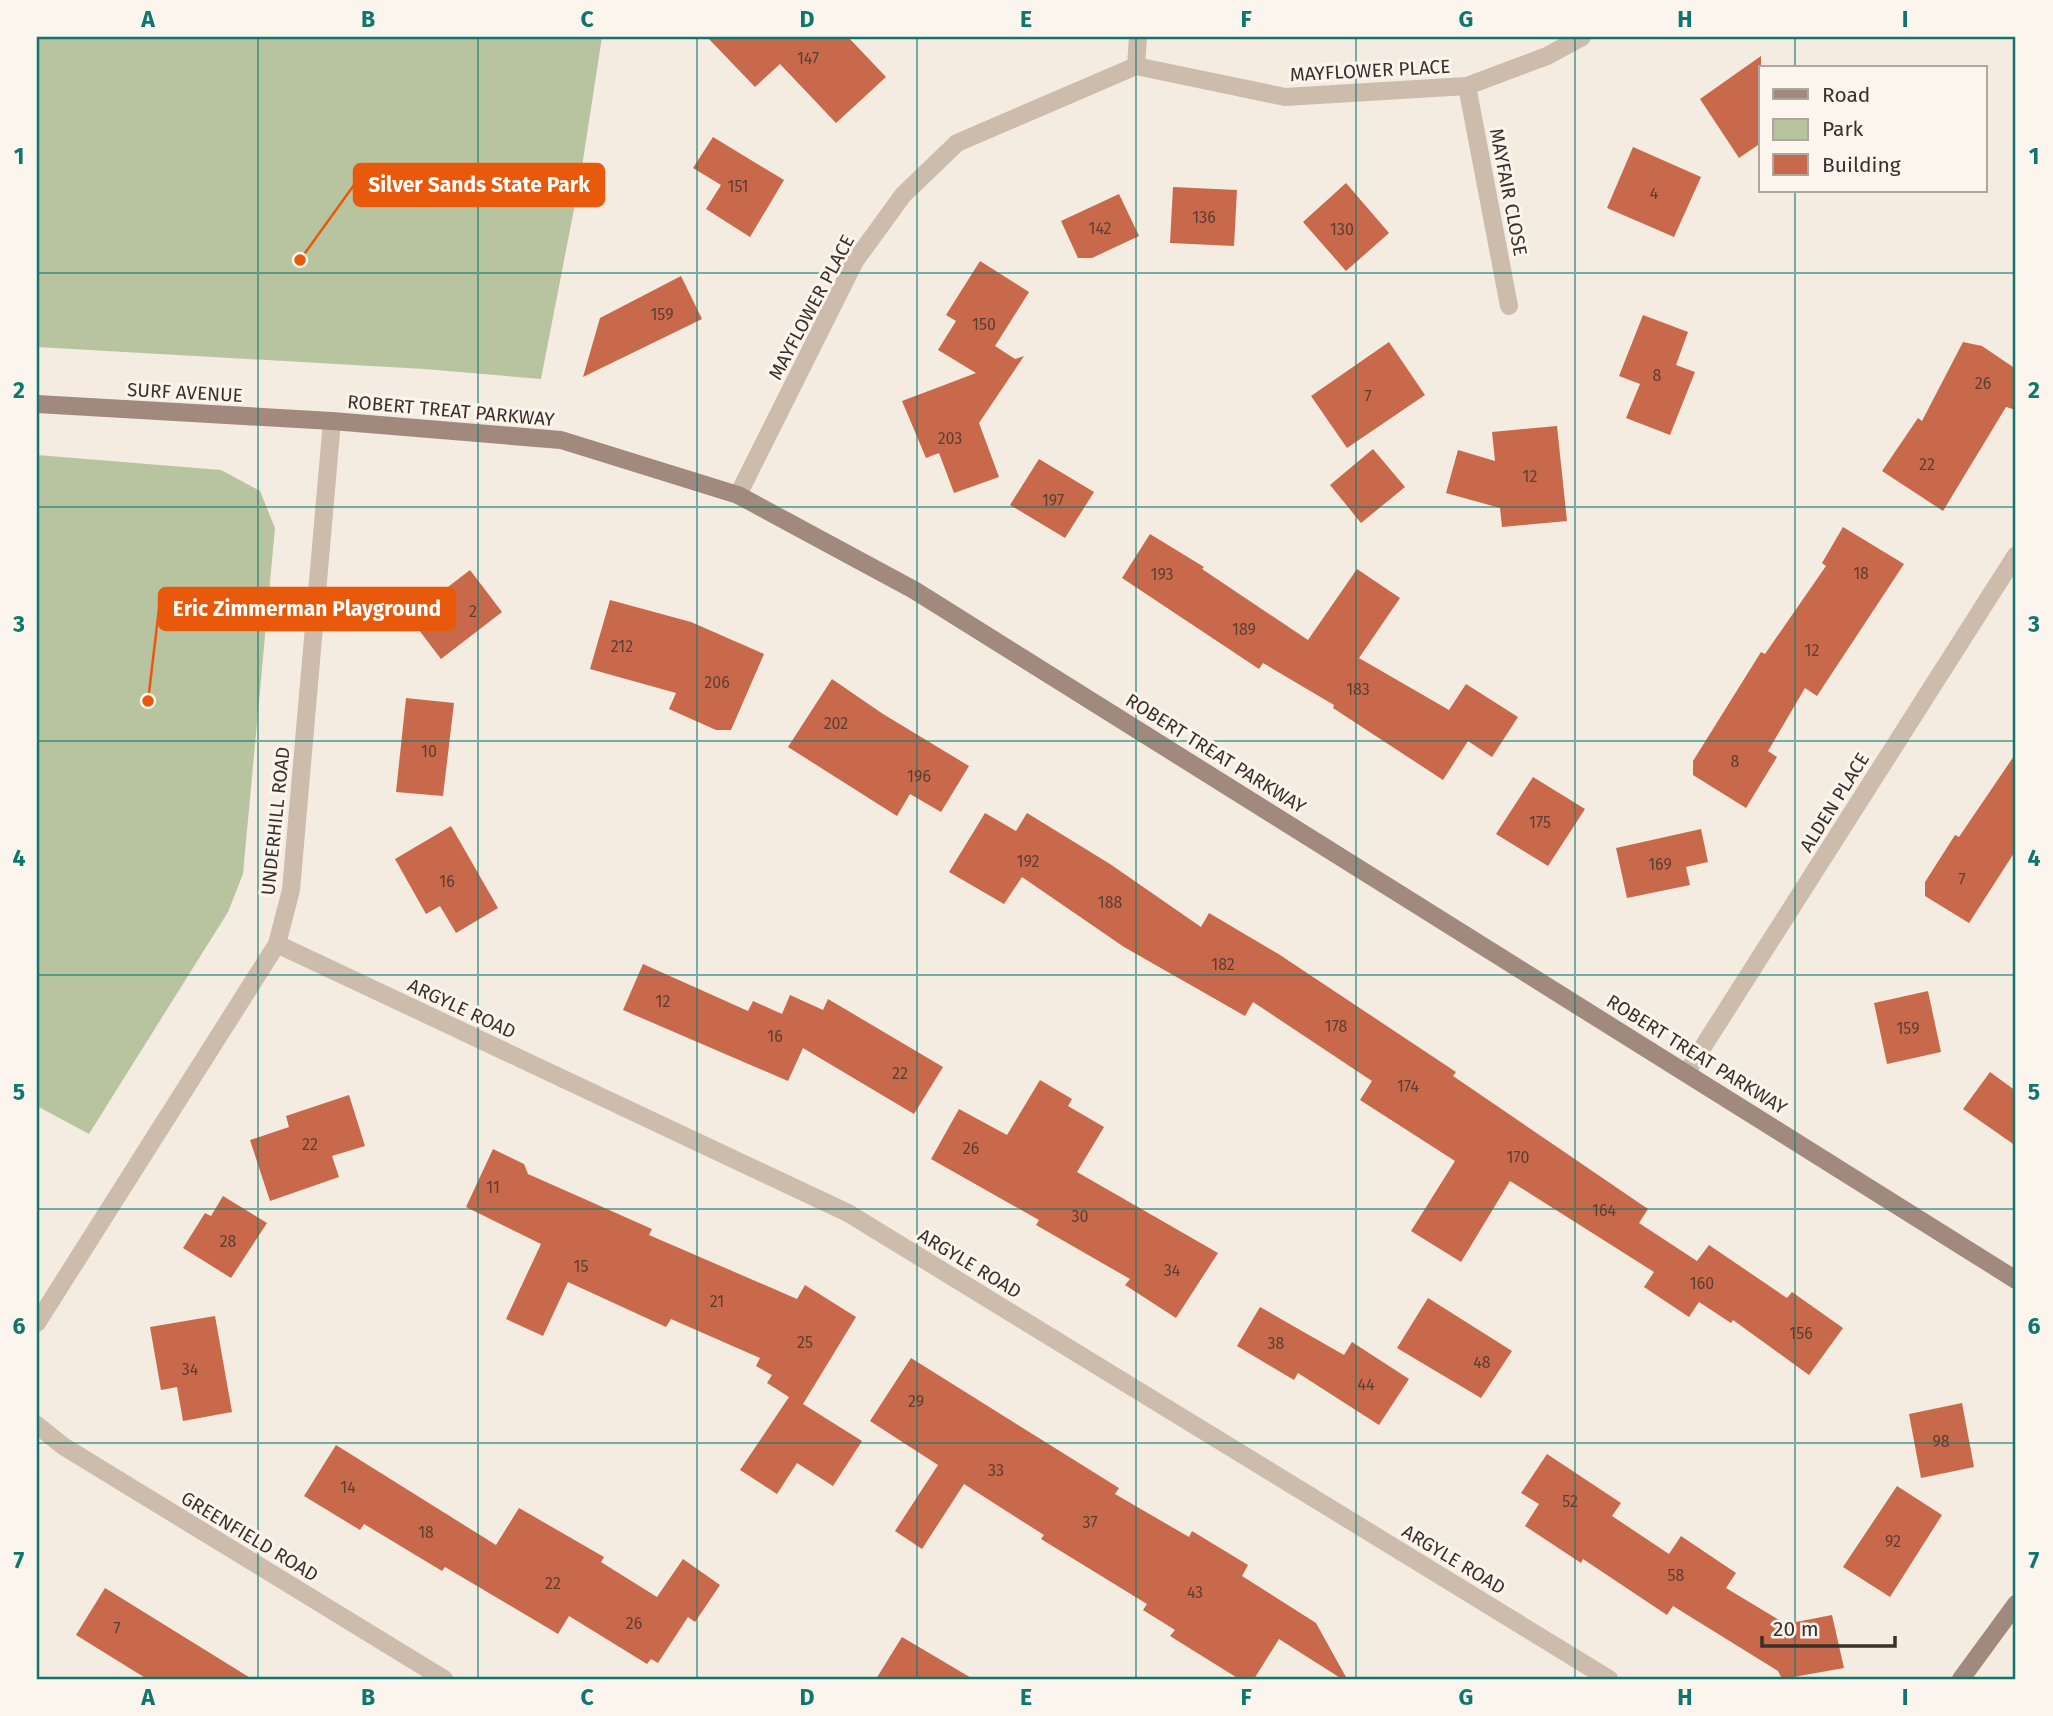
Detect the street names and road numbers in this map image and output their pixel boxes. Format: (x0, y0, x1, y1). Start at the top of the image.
street label: MAYFLOWER PLACE (1289, 55, 1451, 86)
street label: MAYFAIR CLOSE (1485, 126, 1532, 258)
street label: MAYFLOWER PLACE (764, 231, 859, 384)
street label: SURF AVENUE (127, 378, 243, 407)
street label: ROBERT TREAT PARKWAY (346, 390, 556, 431)
street label: ROBERT TREAT PARKWAY (1121, 689, 1310, 819)
street label: UNDERHILL ROAD (256, 746, 295, 897)
street label: ALDEN PLACE (1795, 748, 1874, 856)
street label: ARGYLE ROAD (404, 973, 519, 1043)
street label: ROBERT TREAT PARKWAY (1602, 990, 1791, 1120)
street label: ARGYLE ROAD (914, 1224, 1025, 1303)
street label: GREENFIELD ROAD (177, 1486, 323, 1586)
street label: ARGYLE ROAD (1398, 1520, 1509, 1599)

